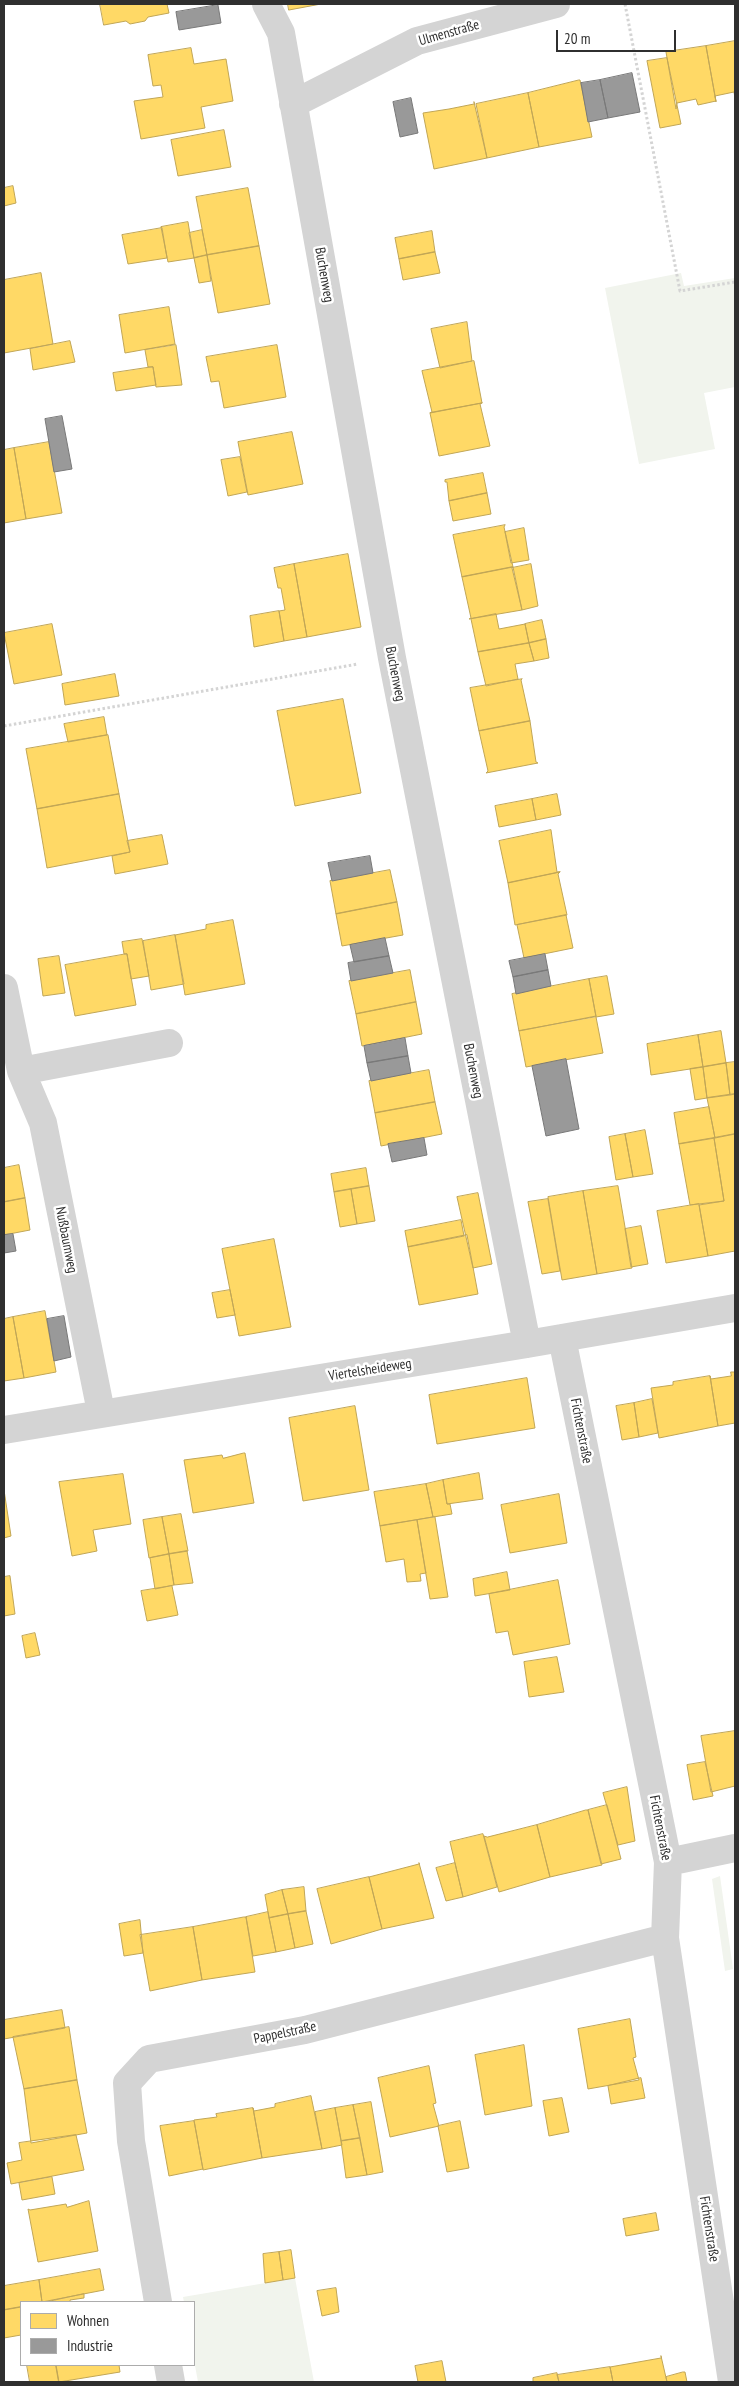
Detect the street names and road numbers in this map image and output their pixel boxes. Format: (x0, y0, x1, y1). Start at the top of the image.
street label: Ulmenstraße (417, 16, 481, 50)
street label: Buchenweg (311, 246, 337, 304)
street label: Buchenweg (381, 645, 409, 703)
street label: Buchenweg (459, 1042, 487, 1100)
street label: Nußbaumweg (51, 1205, 81, 1275)
street label: Viertelsheideweg (327, 1355, 413, 1385)
street label: Fichtenstraße (566, 1397, 596, 1465)
street label: Fichtenstraße (645, 1794, 675, 1862)
street label: Pappelstraße (252, 2018, 318, 2048)
street label: Fichtenstraße (696, 2195, 722, 2263)

